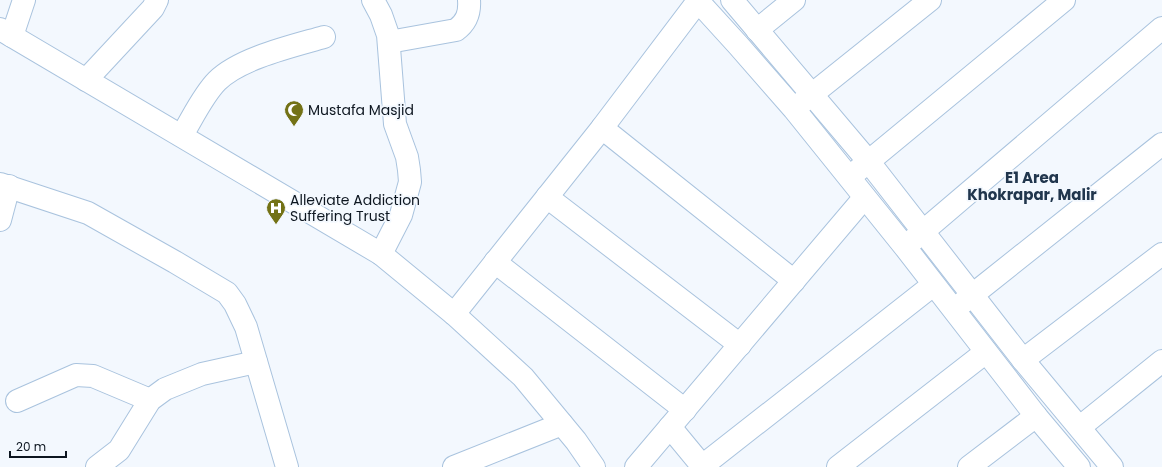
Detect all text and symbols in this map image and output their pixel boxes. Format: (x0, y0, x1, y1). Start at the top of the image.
mosque icon: Mustafa Masjid (283, 99, 305, 127)
place label: Mustafa Masjid (308, 100, 414, 120)
district label: E1 Area Khokrapar, Malir (967, 167, 1097, 205)
place label: Alleviate Addiction Suffering Trust (290, 190, 420, 226)
hospital icon: Alleviate Addiction Suffering Trust (265, 197, 287, 225)
scale bar (10, 433, 66, 459)
text: 20 m (16, 438, 46, 455)

